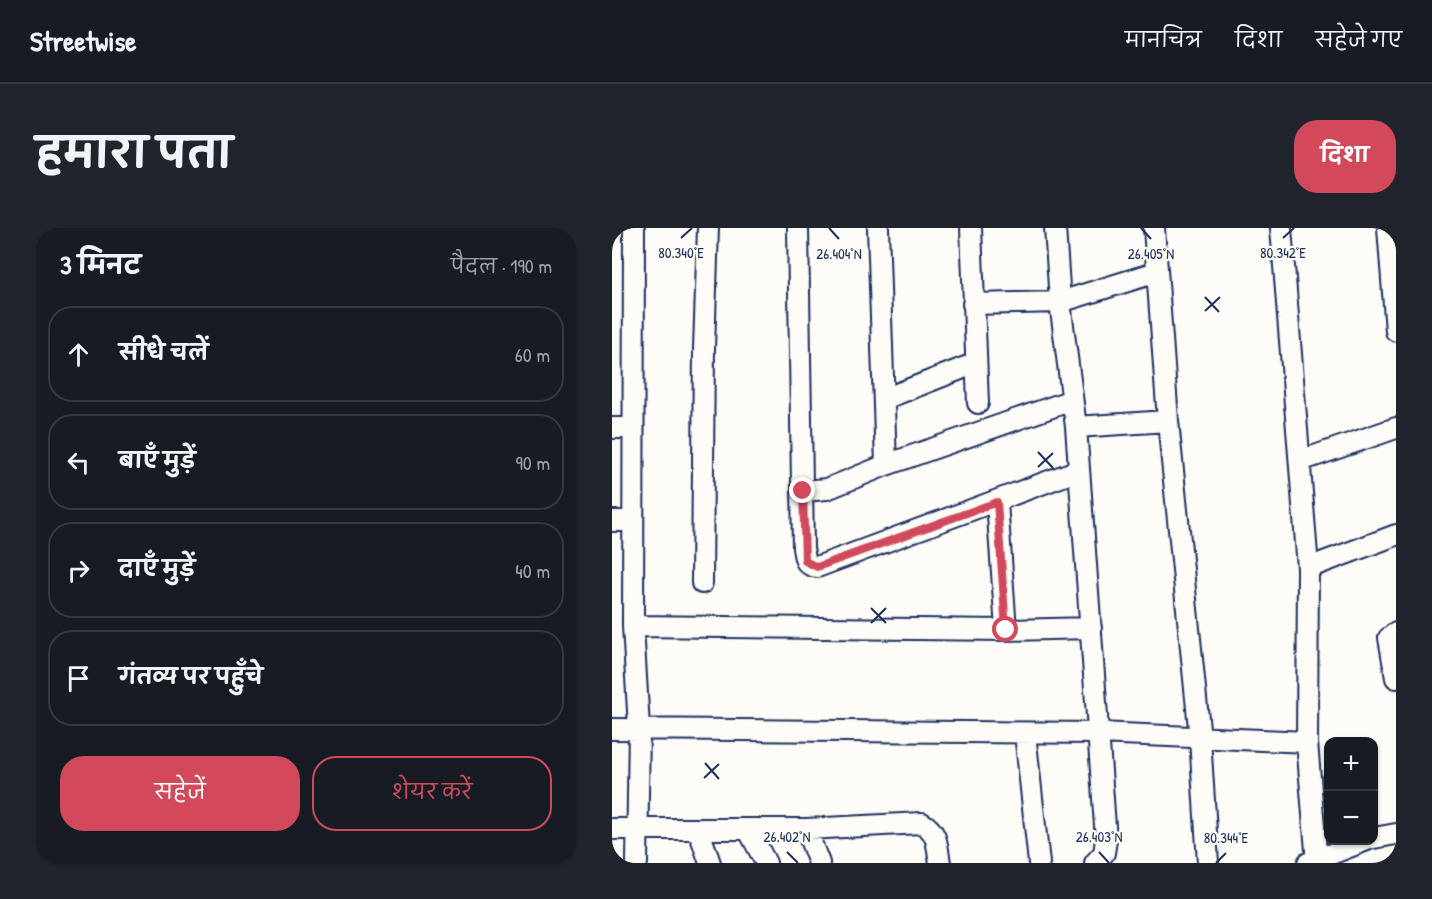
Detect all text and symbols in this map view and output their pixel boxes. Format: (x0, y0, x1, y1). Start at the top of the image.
text: Streetwise (30, 22, 136, 60)
text: मानचित्र (1125, 25, 1202, 54)
text: दिशा (1235, 25, 1282, 54)
text: सहेजे गए (1315, 25, 1402, 54)
button: दिशा (1294, 120, 1396, 193)
text: हमारा पता (36, 123, 232, 180)
text: 80.340°E (658, 242, 704, 263)
text: 80.342°E (1260, 242, 1306, 263)
text: 26.404°N (816, 243, 862, 264)
text: 26.405°N (1128, 243, 1174, 264)
text: 3 मिनट (60, 247, 141, 282)
text: पैदल · 190 m (451, 252, 552, 279)
text: सीधे चलें (119, 337, 209, 367)
icon: ahead (62, 338, 95, 371)
text: 60 m (515, 341, 550, 368)
text: बाएँ मुड़ें (119, 445, 196, 475)
icon: left (62, 446, 95, 479)
text: 90 m (516, 449, 550, 476)
route end (789, 477, 815, 503)
text: दाएँ मुड़ें (119, 553, 195, 583)
icon: right (62, 554, 95, 587)
text: 40 m (515, 557, 550, 584)
route start (992, 616, 1018, 642)
text: गंतव्य पर पहुँचे (119, 661, 263, 691)
icon: arrive (62, 662, 95, 695)
map controls (1324, 737, 1378, 845)
button: + (1324, 737, 1378, 791)
button: सहेजें (60, 756, 300, 831)
button: शेयर करें (312, 756, 552, 831)
button: − (1324, 791, 1378, 845)
text: 26.402°N (763, 826, 811, 847)
text: 26.403°N (1076, 826, 1122, 847)
text: 80.344°E (1204, 827, 1249, 848)

